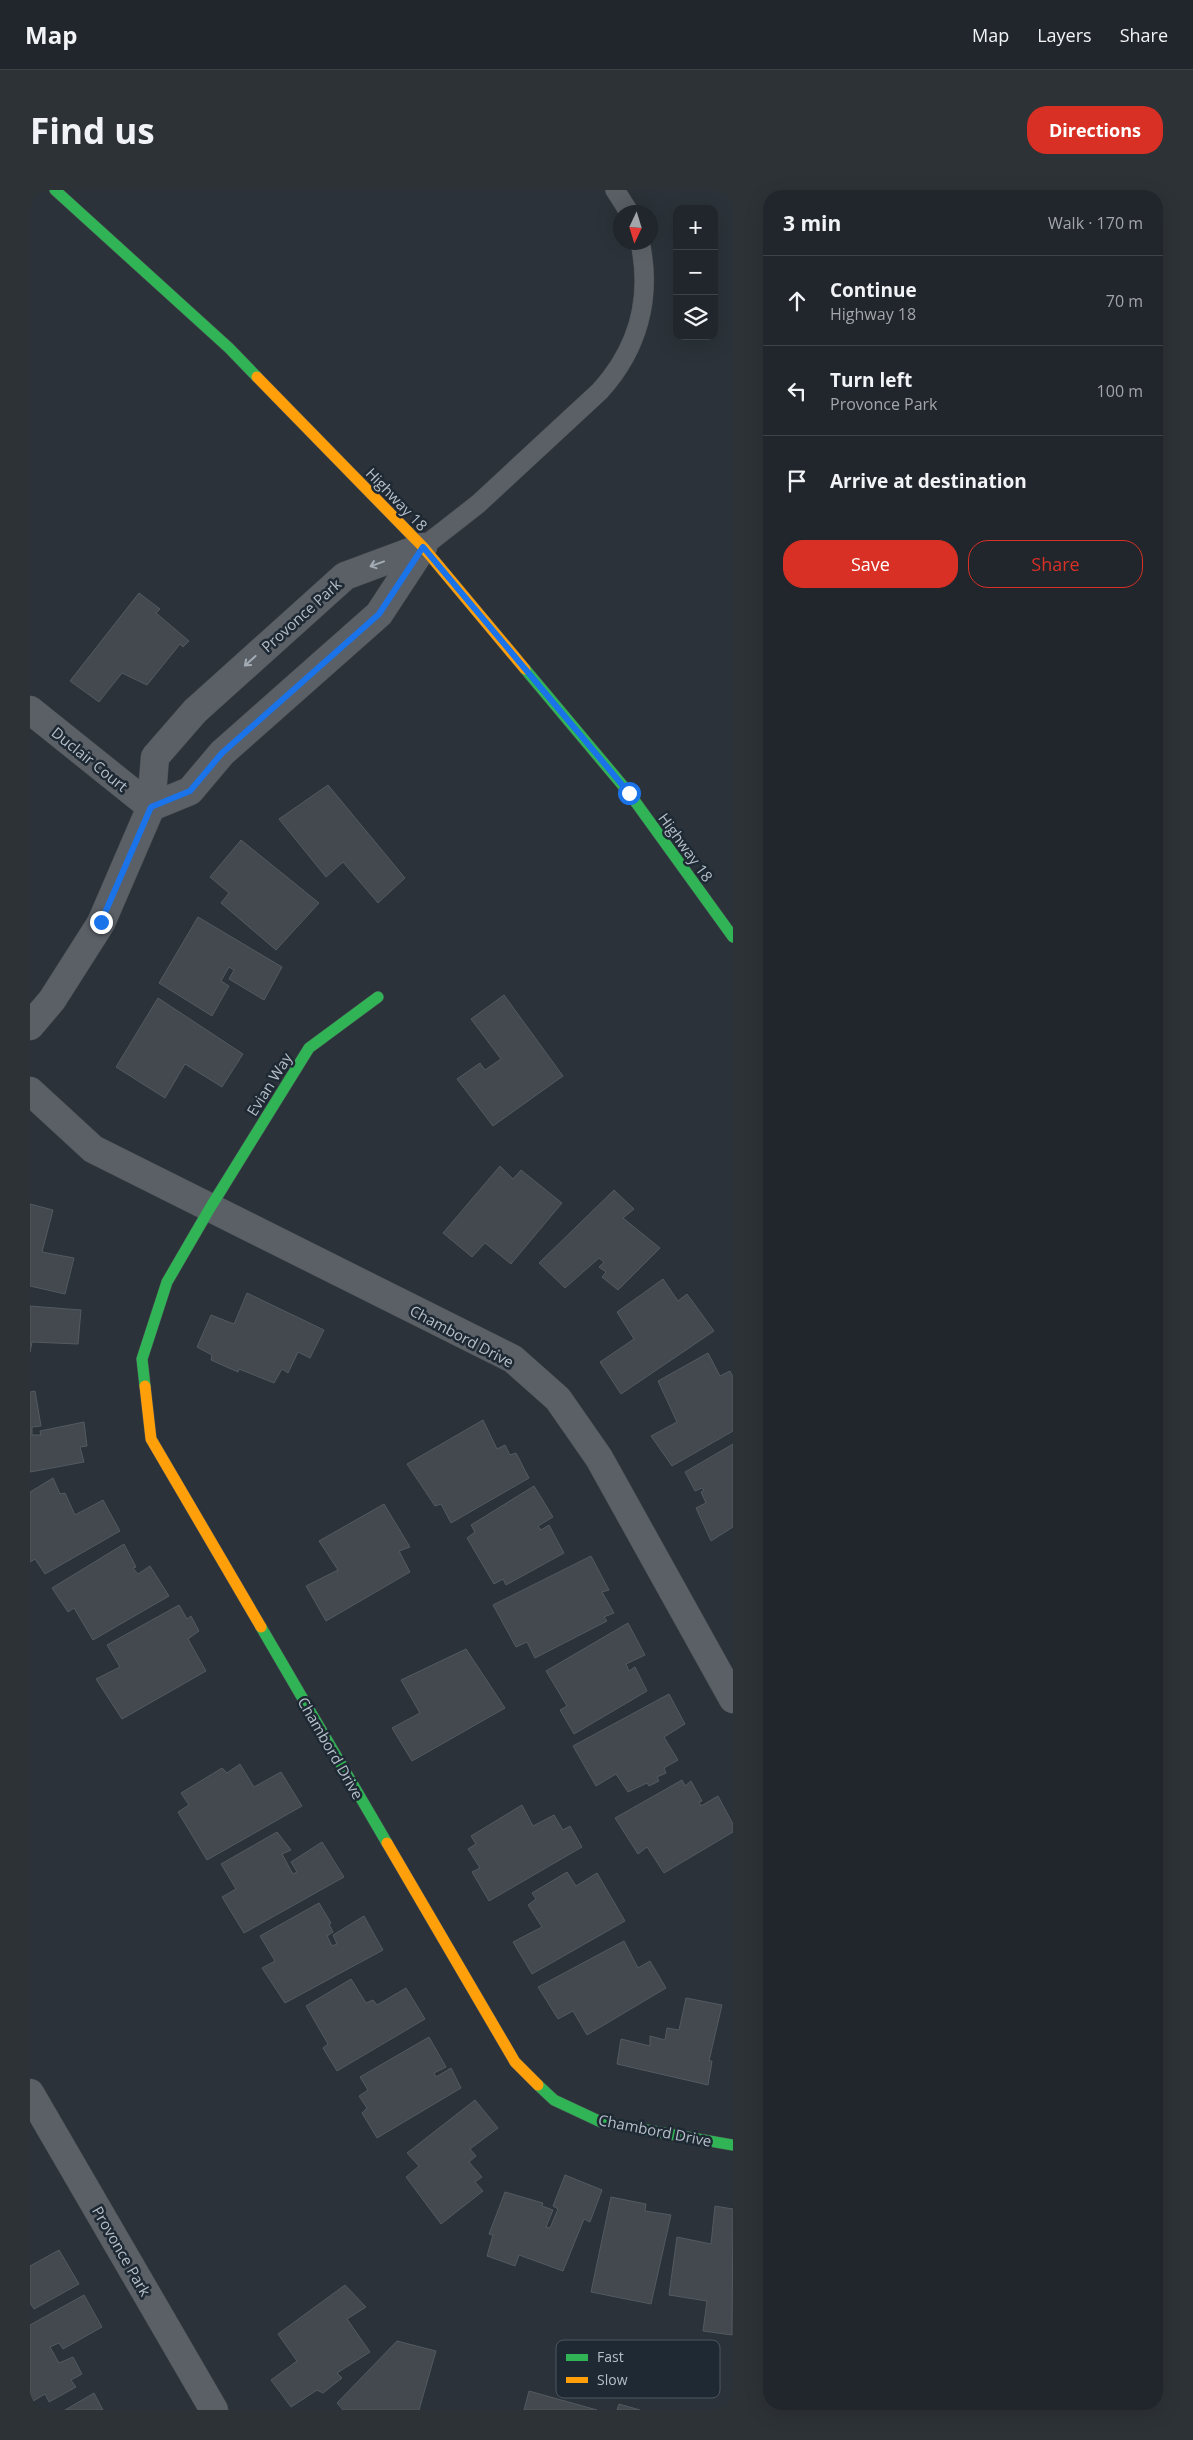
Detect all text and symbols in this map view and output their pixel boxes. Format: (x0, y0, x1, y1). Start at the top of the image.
text: Map (25, 18, 77, 51)
text: Map (972, 23, 1009, 47)
text: Layers (1037, 23, 1092, 47)
text: Share (1120, 23, 1168, 47)
button: Directions (1027, 106, 1163, 154)
text: Find us (30, 107, 155, 154)
north arrow (613, 205, 658, 250)
map controls (673, 205, 718, 340)
button: + (673, 205, 718, 250)
text: 3 min (783, 209, 841, 237)
text: Walk · 170 m (1048, 212, 1143, 234)
button: − (673, 250, 718, 295)
text: Continue (830, 277, 917, 303)
icon: ahead (783, 287, 811, 315)
text: 70 m (1106, 290, 1143, 312)
button: layers (673, 295, 718, 340)
text: Highway 18 (830, 303, 916, 325)
text: Turn left (830, 367, 912, 393)
icon: left (783, 377, 811, 405)
text: 100 m (1097, 380, 1143, 402)
text: Provonce Park (830, 393, 937, 415)
street label: Highway 18 (362, 463, 432, 535)
icon: arrive (783, 467, 811, 495)
text: Arrive at destination (830, 468, 1027, 494)
button: Save (783, 540, 958, 588)
button: Share (968, 540, 1143, 588)
one-way arrow (370, 560, 385, 569)
street label: Provonce Park (257, 574, 345, 656)
one-way arrow (243, 655, 256, 667)
street label: Duclair Court (48, 722, 132, 796)
route start (618, 782, 641, 805)
street label: Highway 18 (654, 808, 718, 886)
route end (90, 911, 113, 934)
street label: Evian Way (242, 1048, 296, 1119)
street label: Chambord Drive (407, 1300, 517, 1372)
street label: Chambord Drive (294, 1693, 368, 1803)
street label: Chambord Drive (597, 2109, 713, 2151)
street label: Provonce Park (88, 2202, 156, 2300)
legend (556, 2340, 720, 2398)
text: Fast (597, 2347, 624, 2366)
text: Slow (597, 2370, 628, 2389)

